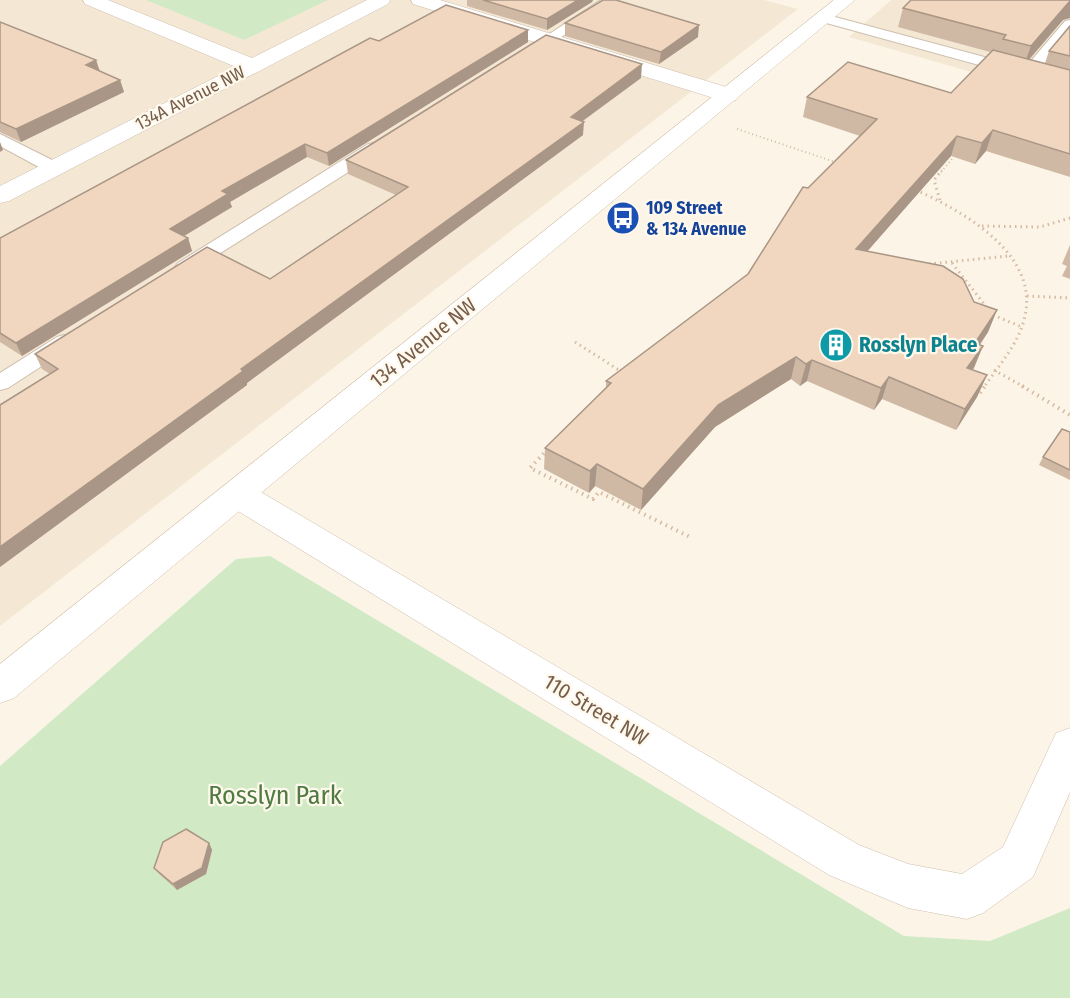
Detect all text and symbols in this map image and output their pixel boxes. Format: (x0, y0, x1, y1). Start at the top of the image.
street label: 134A Avenue NW (131, 61, 249, 135)
place label: 109 Street & 134 Avenue (646, 197, 746, 240)
bus stop icon: 109 Street & 134 Avenue (605, 200, 641, 236)
street label: 134 Avenue NW (365, 292, 482, 394)
building icon: Rosslyn Place (818, 327, 854, 363)
place label: Rosslyn Place (859, 332, 978, 358)
street label: 110 Street NW (539, 669, 653, 751)
park label: Rosslyn Park (208, 780, 343, 811)

